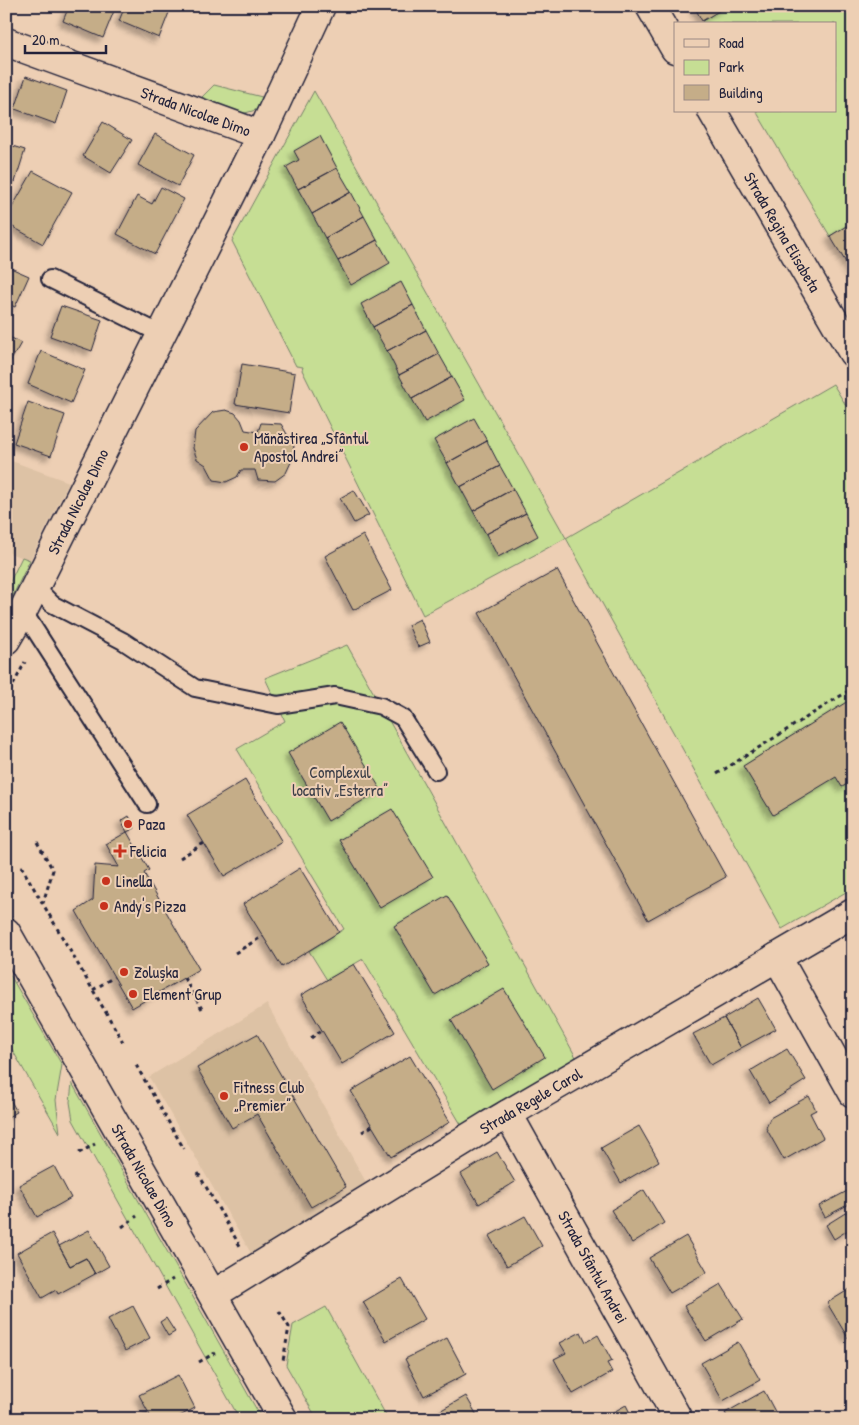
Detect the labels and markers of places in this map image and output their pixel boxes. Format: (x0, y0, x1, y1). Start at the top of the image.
place label: Mănăstirea „Sfântul Apostol Andrei” (254, 427, 369, 467)
marker: Mănăstirea „Sfântul Apostol Andrei” (238, 441, 250, 453)
place label: Paza (138, 813, 165, 835)
marker: Paza (122, 818, 134, 830)
place label: Felicia (129, 840, 166, 862)
marker: Felicia (114, 845, 126, 857)
place label: Linella (116, 870, 152, 892)
marker: Linella (100, 875, 112, 887)
place label: Andy's Pizza (114, 895, 186, 917)
marker: Andy's Pizza (98, 900, 110, 912)
place label: Zolușka (134, 961, 178, 983)
marker: Zolușka (118, 966, 130, 978)
place label: Element Grup (143, 983, 222, 1005)
marker: Element Grup (127, 988, 139, 1000)
place label: Fitness Club „Premier” (233, 1076, 305, 1116)
marker: Fitness Club „Premier” (218, 1090, 230, 1102)

